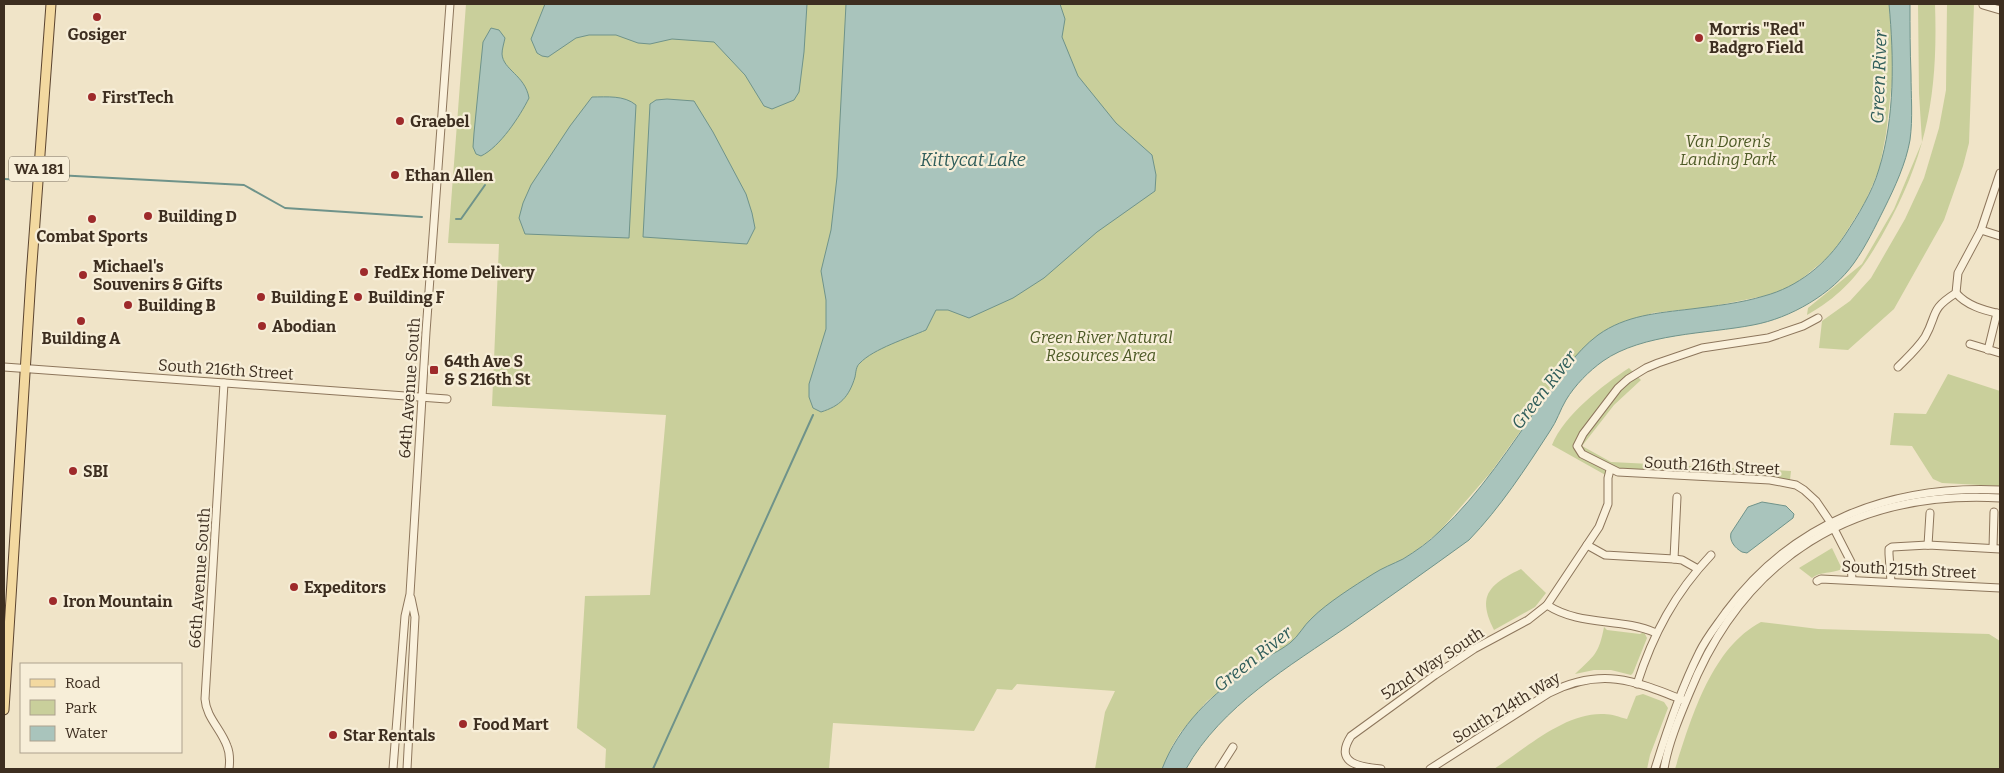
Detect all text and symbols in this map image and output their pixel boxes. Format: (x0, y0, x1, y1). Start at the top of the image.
marker: Gosiger (91, 11, 103, 23)
place label: Morris "Red" Badgro Field (1709, 20, 1805, 57)
place label: Gosiger (68, 25, 127, 44)
water label: Green River (1866, 29, 1892, 124)
marker: Morris "Red" Badgro Field (1693, 32, 1705, 44)
place label: FirstTech (102, 88, 174, 107)
marker: FirstTech (86, 91, 98, 103)
place label: Graebel (410, 112, 469, 131)
marker: Graebel (394, 115, 406, 127)
park label: Van Doren's Landing Park (1680, 132, 1777, 169)
water label: Kittycat Lake (920, 149, 1026, 171)
road number: WA 181 (9, 156, 69, 182)
place label: Ethan Allen (405, 166, 494, 185)
marker: Ethan Allen (389, 169, 401, 181)
place label: Building D (158, 207, 237, 226)
marker: Building D (142, 210, 154, 222)
marker: Combat Sports (86, 213, 98, 225)
place label: Combat Sports (36, 227, 148, 246)
place label: Michael's Souvenirs & Gifts (93, 257, 223, 294)
place label: FedEx Home Delivery (374, 263, 535, 282)
marker: FedEx Home Delivery (358, 266, 370, 278)
marker: Michael's Souvenirs & Gifts (77, 269, 89, 281)
place label: Building E (271, 288, 348, 307)
place label: Building F (368, 288, 445, 307)
marker: Building E (255, 291, 267, 303)
marker: Building F (352, 291, 364, 303)
place label: Building B (138, 296, 216, 315)
marker: Building B (122, 299, 134, 311)
marker: Building A (75, 315, 87, 327)
place label: Abodian (272, 317, 337, 336)
street label: 64th Avenue South (395, 317, 424, 459)
marker: Abodian (256, 320, 268, 332)
park label: Green River Natural Resources Area (1030, 328, 1172, 365)
place label: Building A (42, 329, 121, 348)
water label: Green River (1507, 346, 1582, 434)
place label: 64th Ave S & S 216th St (444, 352, 531, 389)
street label: South 216th Street (158, 355, 295, 384)
marker: 64th Ave S & S 216th St (428, 364, 440, 376)
street label: South 216th Street (1644, 452, 1781, 479)
place label: SBI (83, 462, 108, 481)
marker: SBI (67, 465, 79, 477)
street label: 66th Avenue South (185, 507, 214, 649)
street label: South 215th Street (1841, 556, 1977, 583)
place label: Expeditors (304, 578, 386, 597)
marker: Expeditors (288, 581, 300, 593)
place label: Iron Mountain (63, 592, 173, 611)
marker: Iron Mountain (47, 595, 59, 607)
water label: Green River (1209, 621, 1297, 696)
street label: 52nd Way South (1377, 623, 1487, 704)
legend (20, 663, 182, 753)
street label: South 214th Way (1449, 667, 1564, 747)
text: Road (65, 674, 100, 692)
text: Park (65, 699, 97, 717)
place label: Food Mart (473, 715, 550, 734)
marker: Food Mart (457, 718, 469, 730)
text: Water (65, 724, 108, 742)
place label: Star Rentals (343, 726, 436, 745)
marker: Star Rentals (327, 729, 339, 741)

